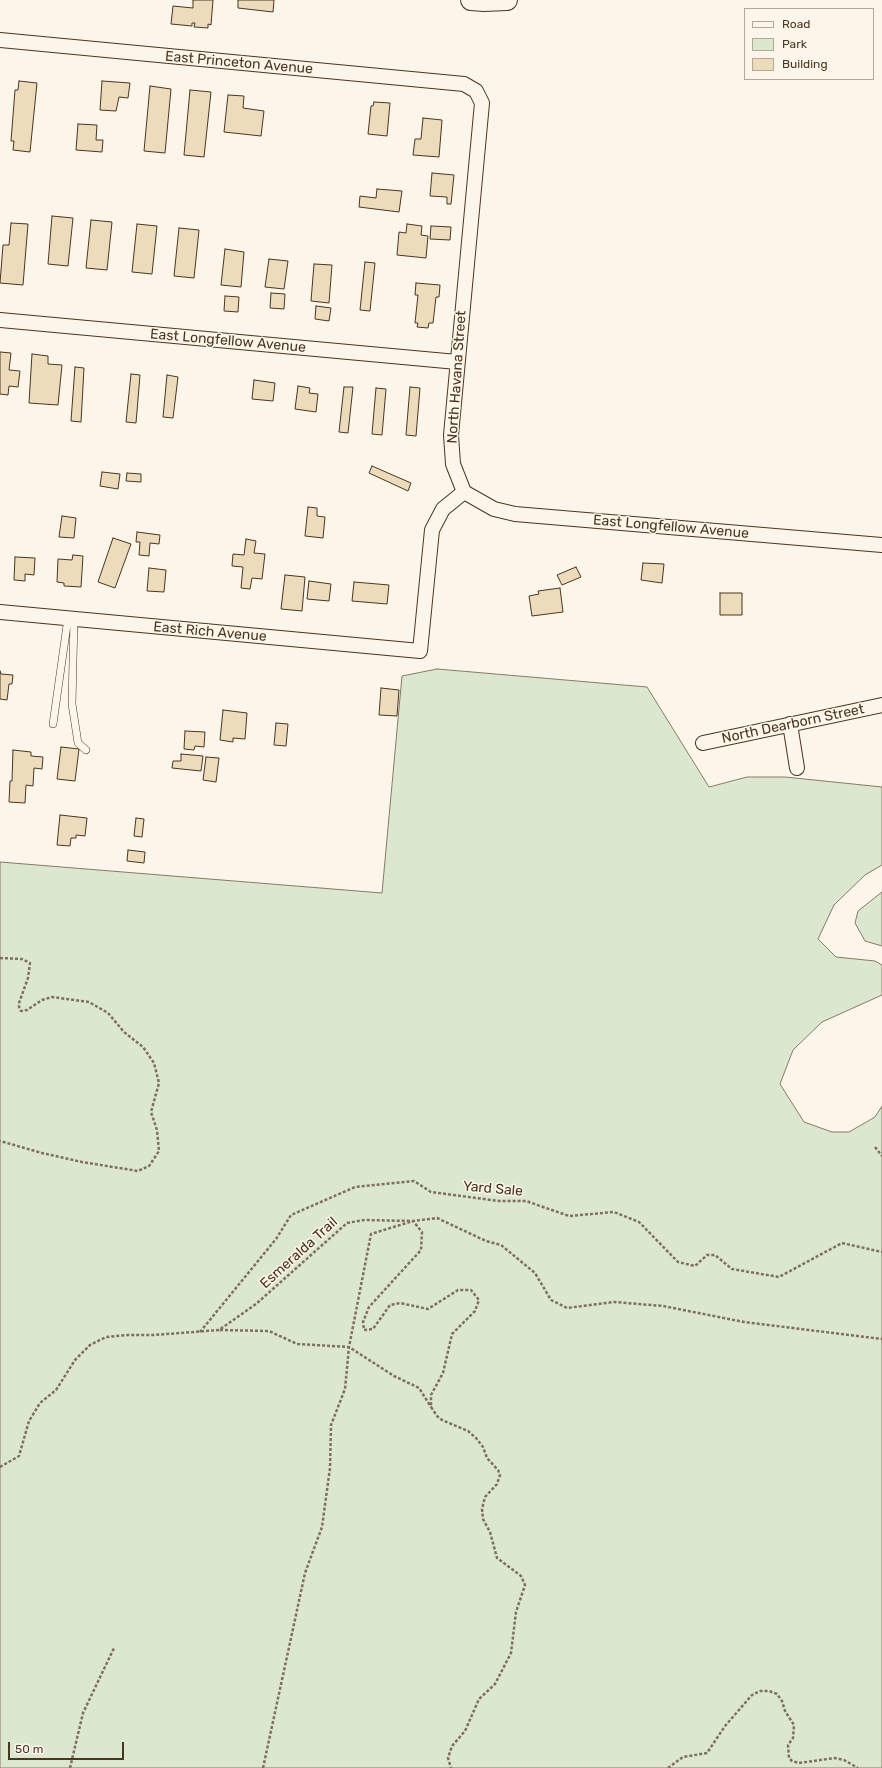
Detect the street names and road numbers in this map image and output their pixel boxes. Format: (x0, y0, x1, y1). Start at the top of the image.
street label: East Princeton Avenue (164, 48, 314, 78)
street label: North Havana Street (444, 310, 470, 444)
street label: East Longfellow Avenue (149, 326, 307, 356)
street label: East Longfellow Avenue (592, 512, 750, 542)
street label: East Rich Avenue (153, 619, 267, 645)
street label: North Dearborn Street (720, 701, 866, 747)
street label: Yard Sale (462, 1178, 524, 1200)
street label: Esmeralda Trail (257, 1214, 341, 1292)

